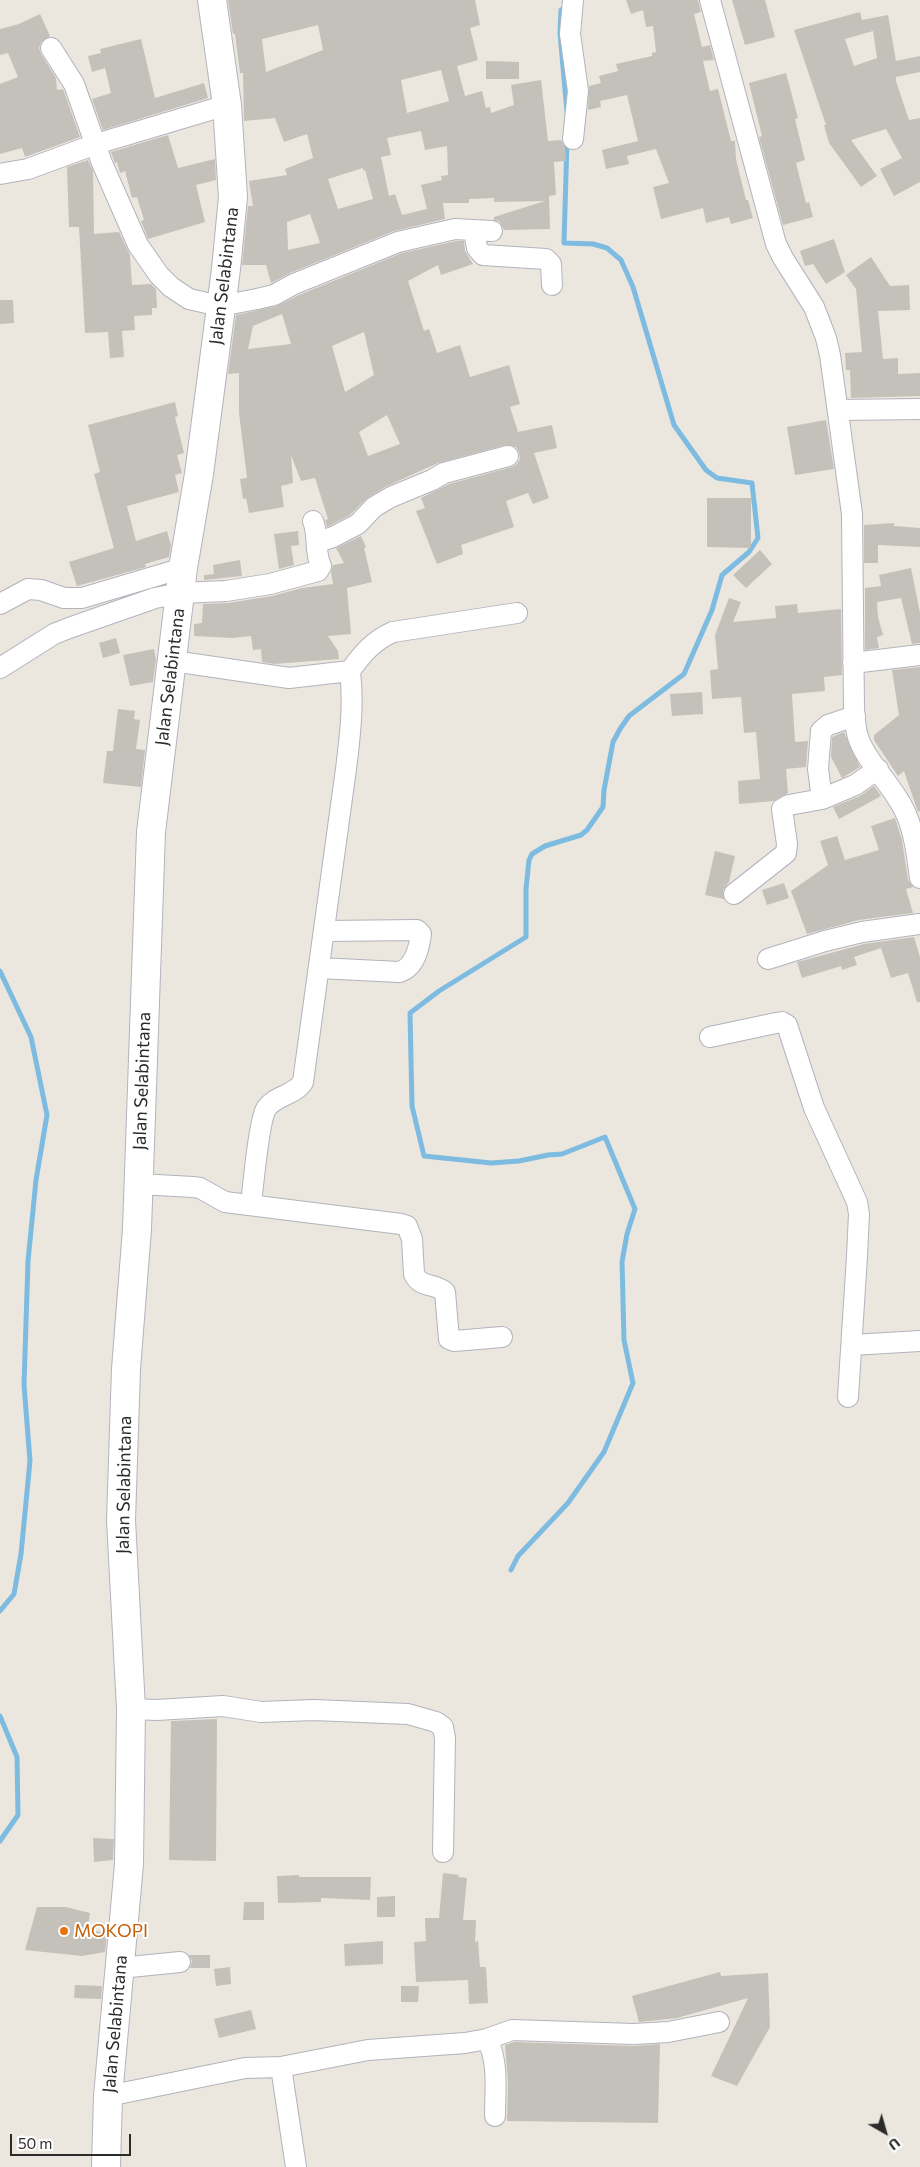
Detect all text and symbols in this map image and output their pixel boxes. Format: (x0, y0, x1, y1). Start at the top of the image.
street label: Jalan Selabintana (205, 206, 243, 346)
street label: Jalan Selabintana (151, 607, 189, 747)
street label: Jalan Selabintana (129, 1011, 155, 1151)
street label: Jalan Selabintana (112, 1416, 136, 1554)
place label: MOKOPI (74, 1920, 148, 1942)
marker: MOKOPI (58, 1925, 70, 1937)
street label: Jalan Selabintana (98, 1954, 132, 2094)
north arrow (860, 2107, 910, 2157)
scale bar (12, 2124, 134, 2156)
text: 50 m (18, 2134, 52, 2152)
text: U (885, 2134, 904, 2154)

